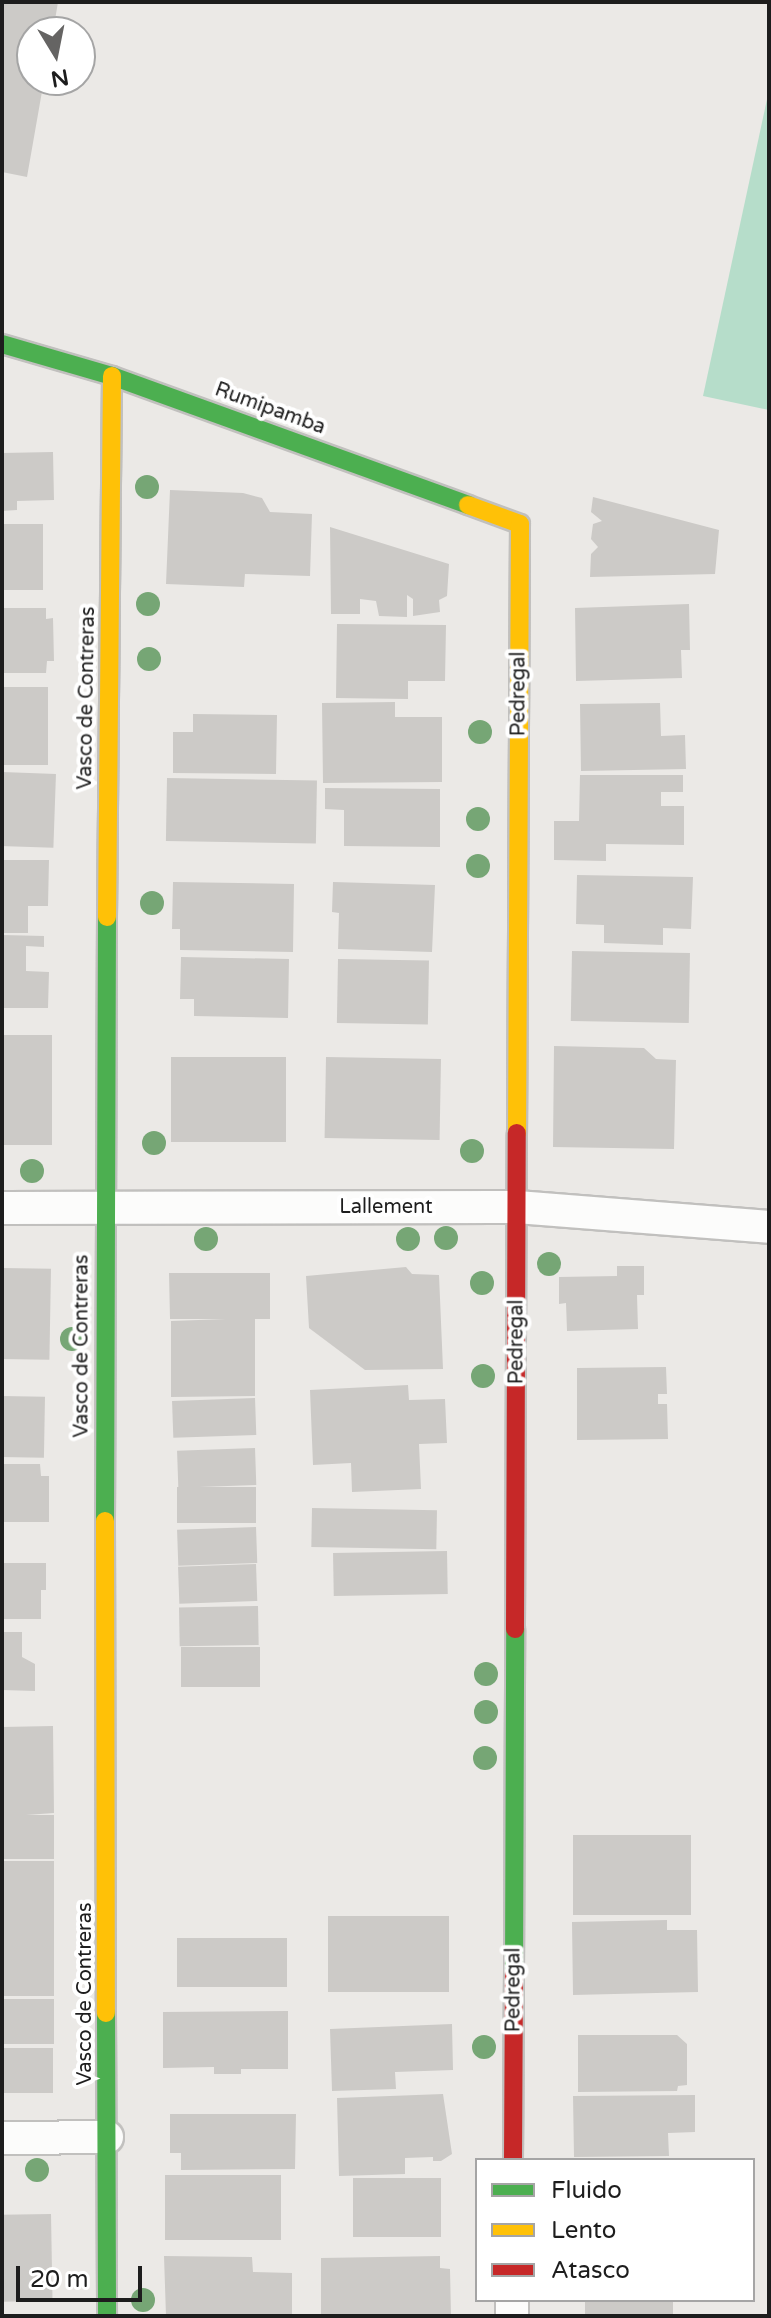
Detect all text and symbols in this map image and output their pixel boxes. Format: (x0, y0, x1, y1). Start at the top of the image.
north arrow (16, 16, 96, 96)
text: N (49, 63, 71, 92)
street label: Rumipamba (211, 378, 329, 440)
street label: Vasco de Contreras (73, 606, 101, 790)
street label: Pedregal (507, 652, 531, 736)
street label: Lallement (339, 1195, 433, 1219)
street label: Vasco de Contreras (70, 1254, 94, 1438)
street label: Pedregal (505, 1300, 529, 1384)
street label: Vasco de Contreras (73, 1902, 97, 2086)
street label: Pedregal (502, 1948, 526, 2032)
legend (475, 2158, 755, 2302)
text: Fluido (551, 2176, 622, 2205)
text: Lento (551, 2216, 616, 2245)
scale bar (20, 2250, 146, 2300)
text: Atasco (551, 2256, 630, 2285)
text: 20 m (30, 2265, 88, 2294)

